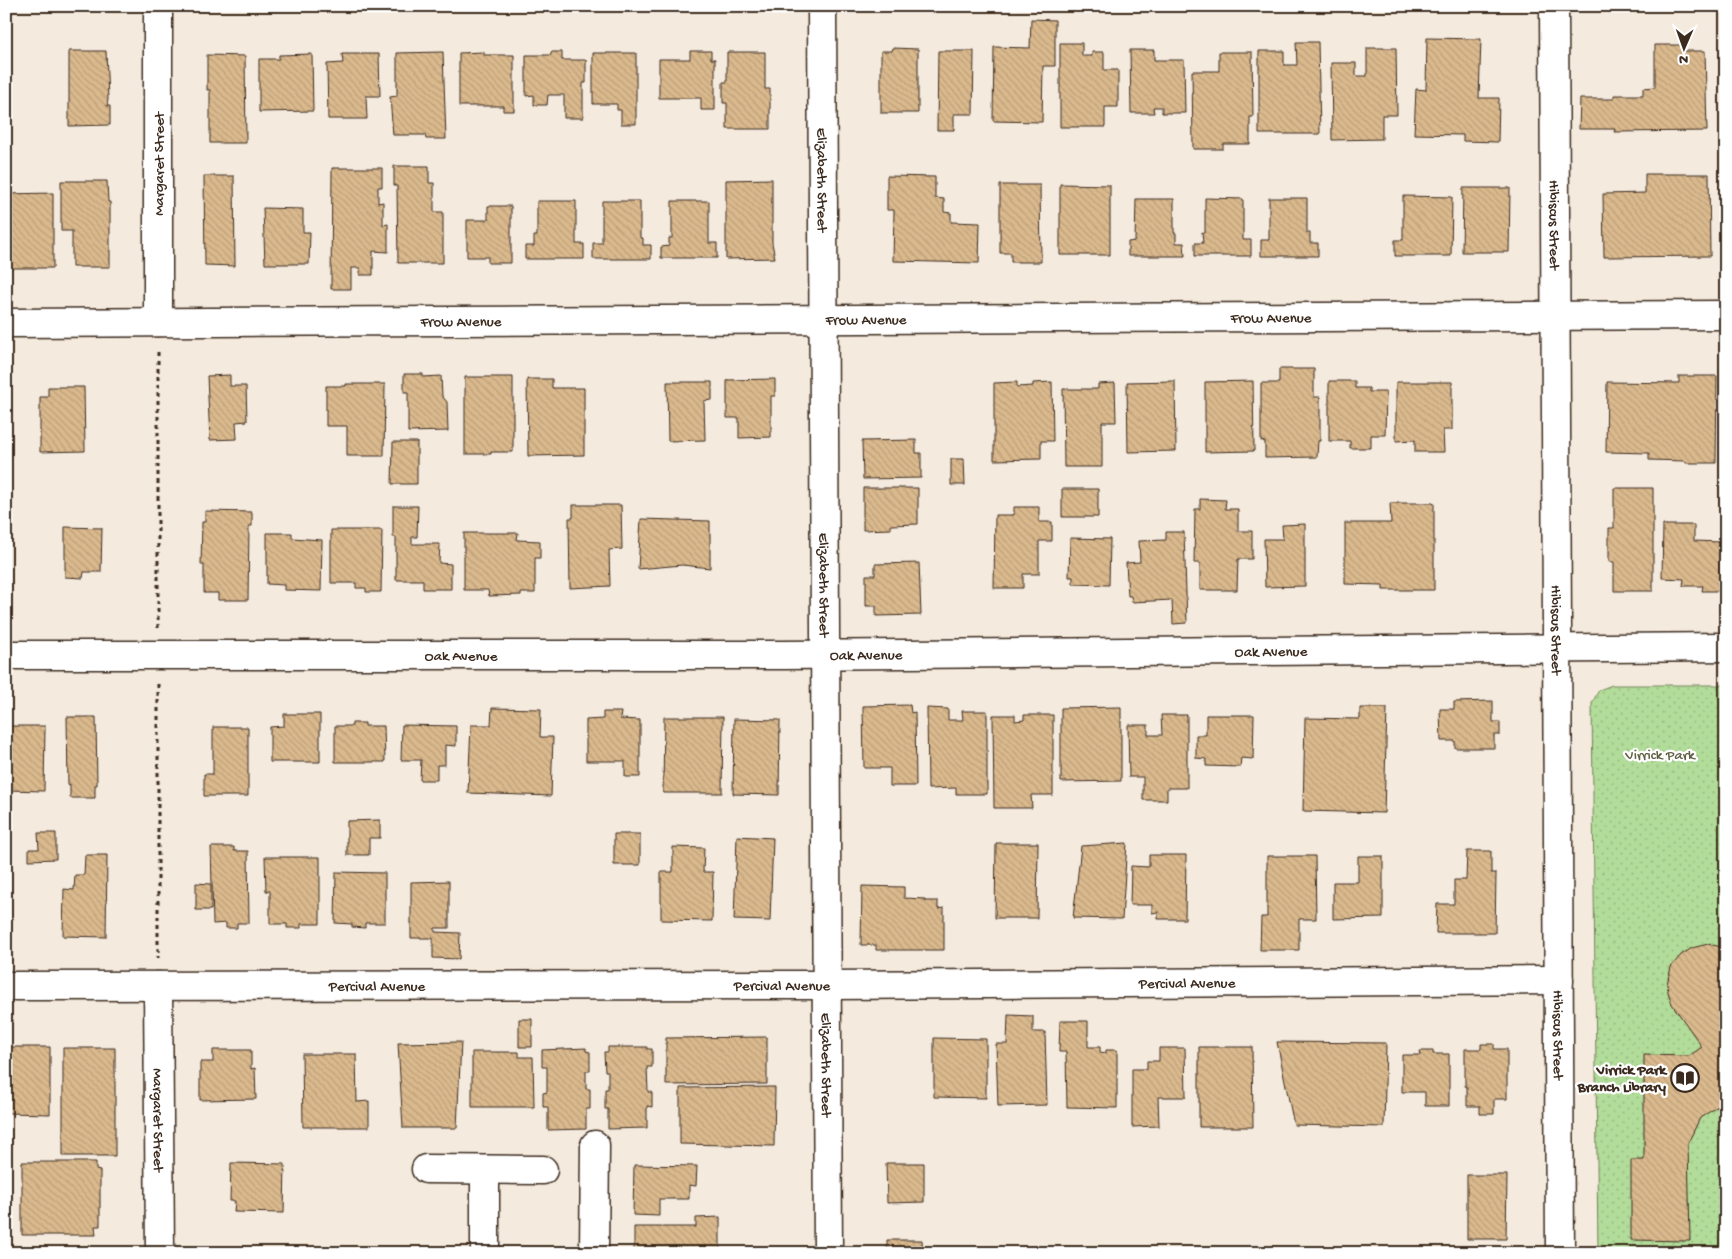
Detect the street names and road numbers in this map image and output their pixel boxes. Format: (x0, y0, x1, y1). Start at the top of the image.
street label: Margaret Street (151, 110, 169, 216)
street label: Elizabeth Street (812, 128, 830, 234)
street label: Hibiscus Street (1544, 180, 1562, 272)
street label: Frow Avenue (1229, 310, 1312, 328)
street label: Frow Avenue (824, 312, 907, 330)
street label: Frow Avenue (419, 314, 502, 332)
street label: Elizabeth Street (814, 533, 832, 639)
street label: Hibiscus Street (1546, 585, 1564, 677)
street label: Oak Avenue (1235, 644, 1308, 662)
street label: Oak Avenue (830, 647, 903, 666)
street label: Oak Avenue (425, 648, 498, 666)
street label: Percival Avenue (1138, 975, 1236, 994)
street label: Percival Avenue (328, 978, 426, 997)
street label: Percival Avenue (733, 978, 831, 996)
street label: Hibiscus Street (1548, 990, 1566, 1082)
street label: Elizabeth Street (816, 1013, 834, 1119)
street label: Margaret Street (148, 1068, 166, 1174)

